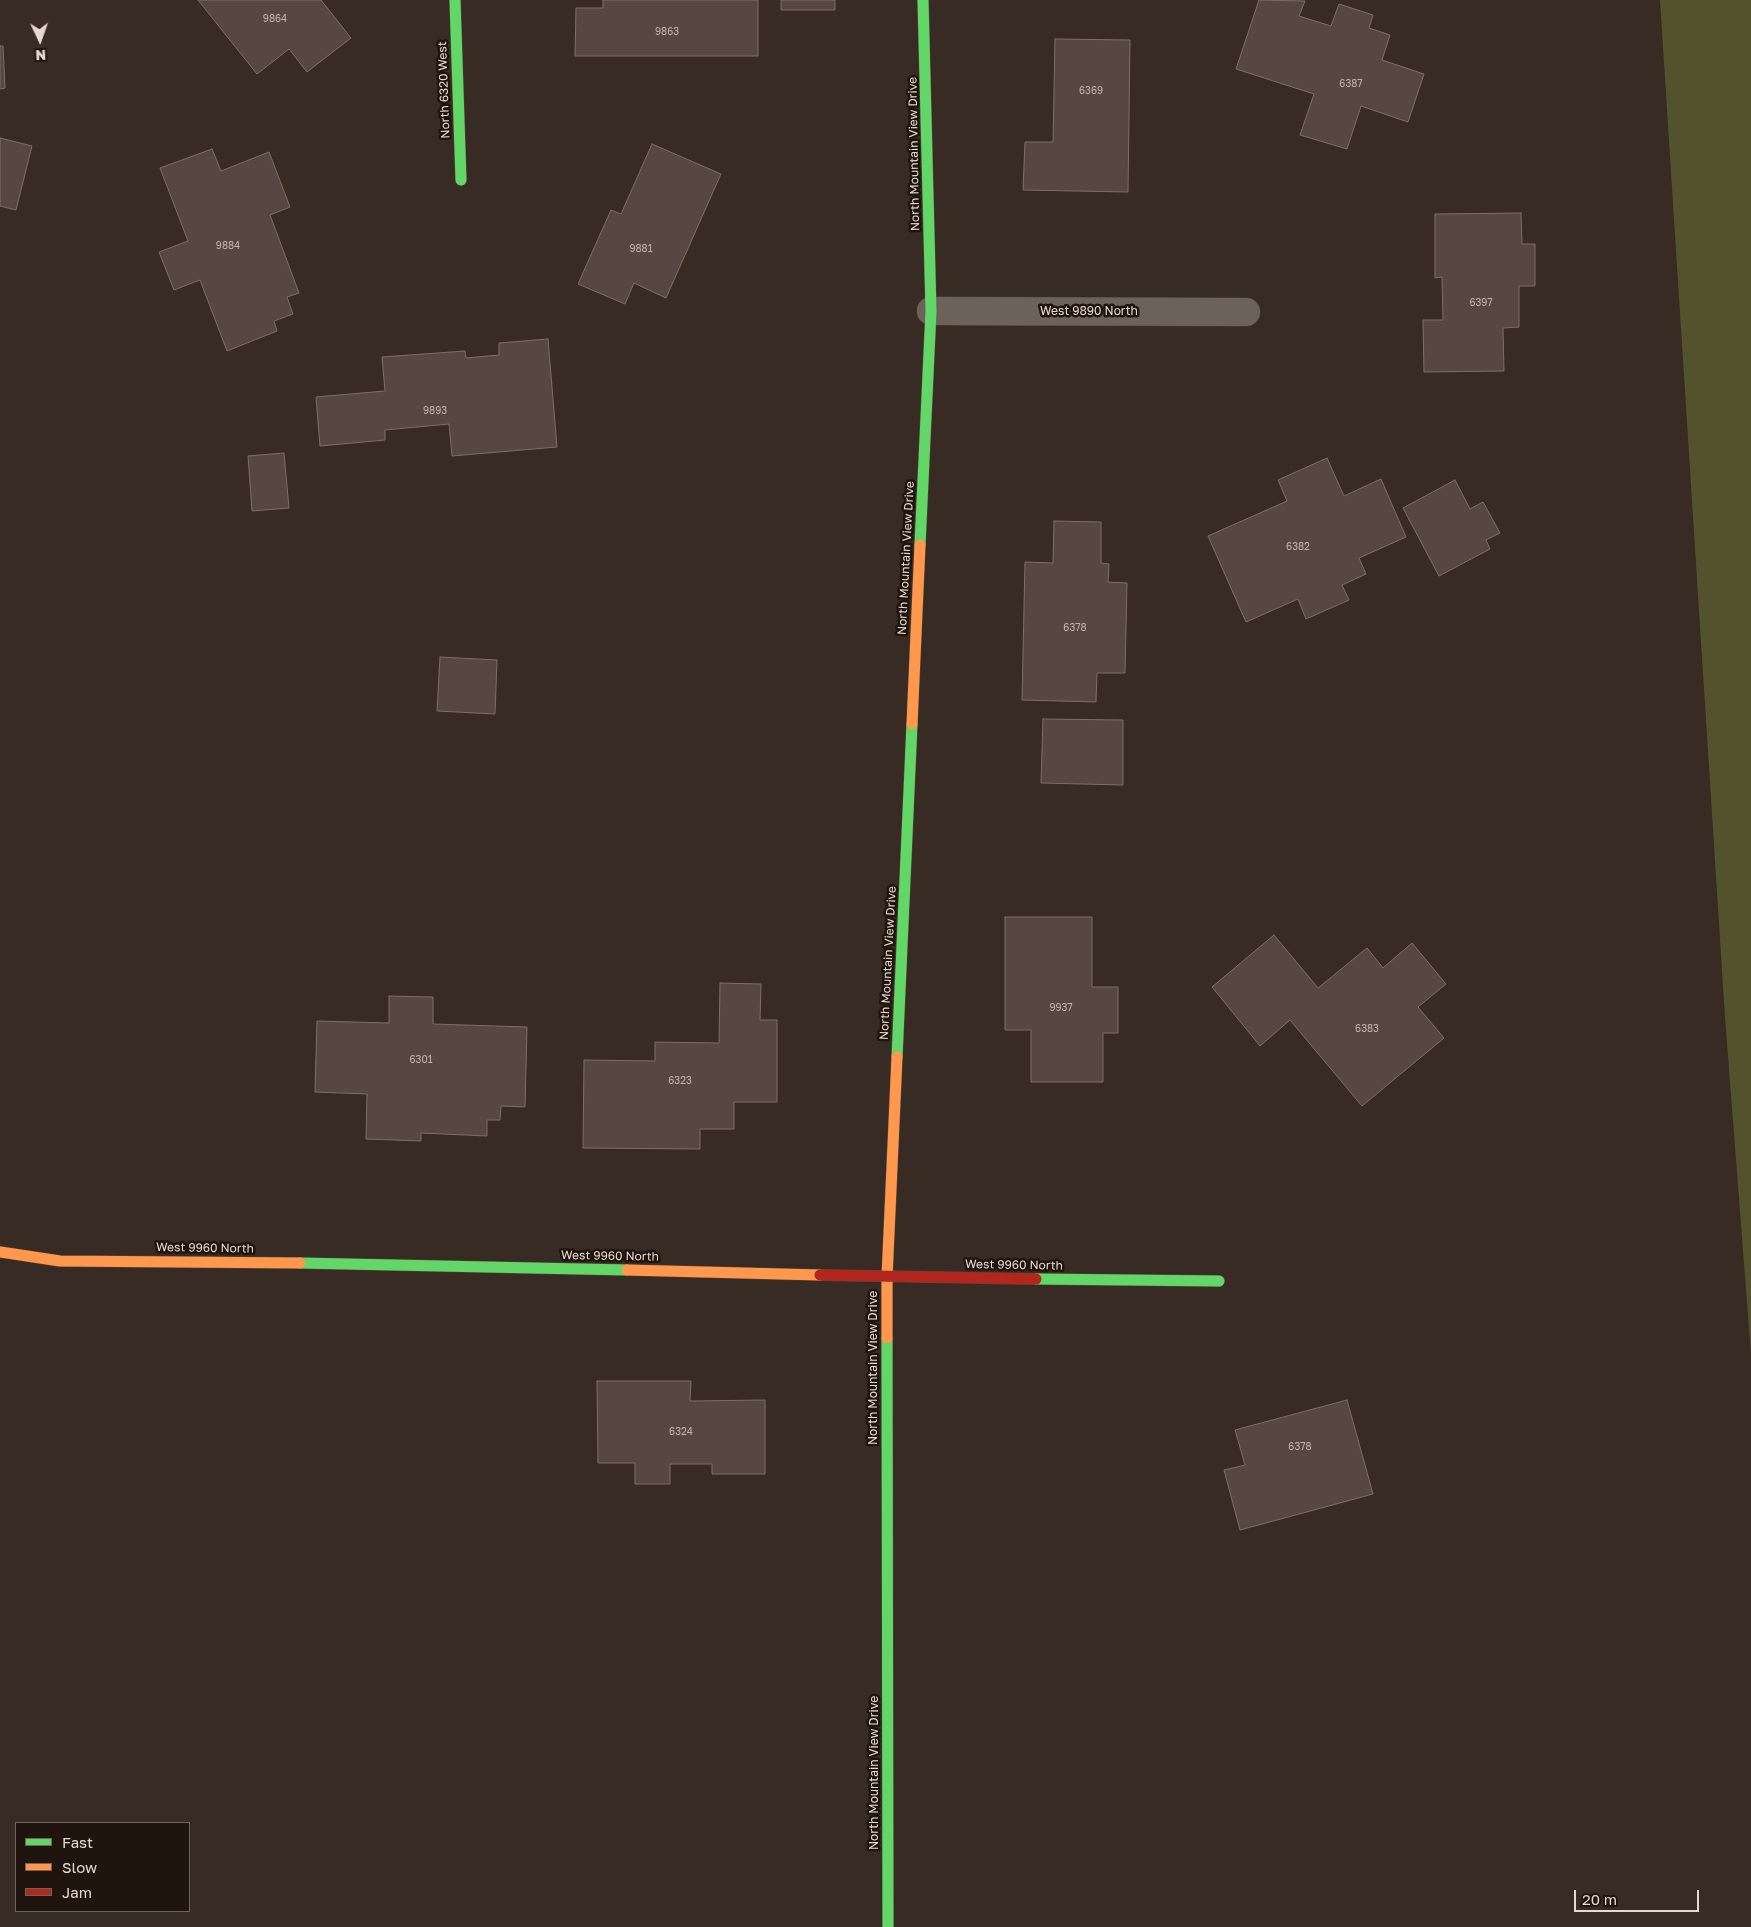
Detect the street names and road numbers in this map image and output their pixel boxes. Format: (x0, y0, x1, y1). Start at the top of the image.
street label: North 6320 West (435, 41, 453, 139)
street label: North Mountain View Drive (905, 77, 923, 231)
street label: West 9890 North (1040, 304, 1138, 318)
street label: North Mountain View Drive (895, 481, 917, 635)
street label: North Mountain View Drive (877, 886, 899, 1040)
street label: West 9960 North (156, 1240, 254, 1256)
street label: West 9960 North (561, 1248, 659, 1264)
street label: West 9960 North (965, 1257, 1063, 1273)
street label: North Mountain View Drive (866, 1291, 880, 1445)
street label: North Mountain View Drive (867, 1696, 881, 1850)

